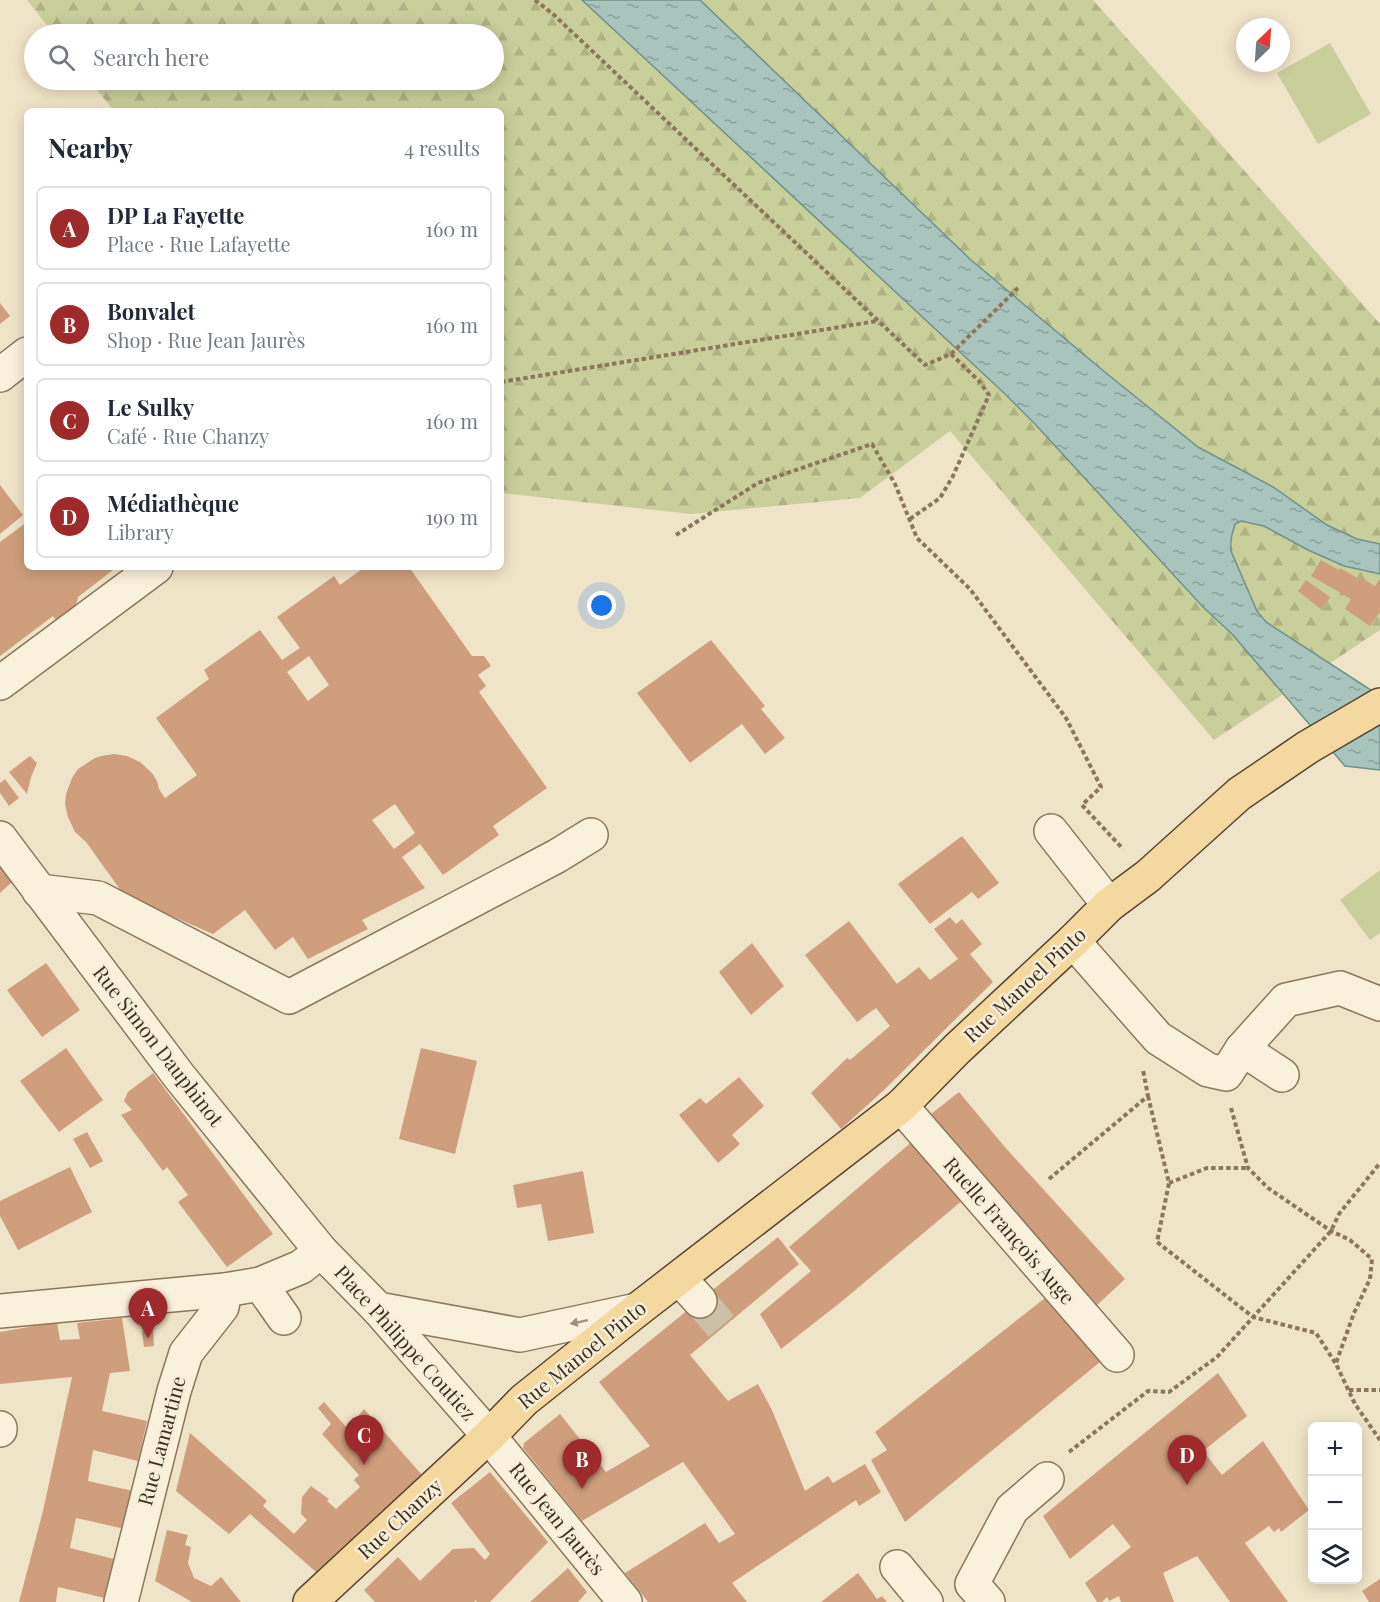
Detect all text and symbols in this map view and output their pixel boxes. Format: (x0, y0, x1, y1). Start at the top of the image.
north arrow (1236, 18, 1290, 72)
search box (24, 24, 504, 90)
icon: search (45, 41, 78, 74)
text: Search here (93, 42, 209, 72)
text: Nearby (48, 130, 133, 165)
text: 4 results (404, 134, 480, 161)
text: DP La Fayette (107, 200, 244, 230)
text: A (63, 215, 76, 242)
text: 160 m (426, 215, 478, 242)
text: Place · Rue Lafayette (107, 230, 291, 257)
text: Bonvalet (107, 296, 195, 326)
text: B (63, 311, 76, 338)
text: 160 m (426, 311, 478, 338)
text: Shop · Rue Jean Jaurès (107, 326, 305, 353)
text: Le Sulky (107, 392, 194, 422)
text: C (62, 407, 77, 434)
text: 160 m (426, 407, 478, 434)
text: Café · Rue Chanzy (107, 422, 269, 449)
text: Médiathèque (107, 488, 239, 518)
text: D (62, 503, 77, 530)
text: 190 m (426, 503, 478, 530)
text: Library (107, 518, 174, 545)
your location (587, 591, 616, 620)
street label: Rue Manoel Pinto (957, 920, 1091, 1048)
street label: Rue Simon Dauphinot (88, 959, 231, 1132)
street label: Ruelle François Auge (939, 1151, 1082, 1309)
street label: Place Philippe Coutiez (329, 1259, 483, 1425)
pin: A (128, 1288, 168, 1338)
street label: Rue Manoel Pinto (511, 1294, 651, 1414)
one-way arrow (570, 1318, 589, 1328)
street label: Rue Lamartine (130, 1373, 191, 1508)
pin: C (344, 1416, 384, 1465)
map controls (1308, 1422, 1362, 1584)
button: + (1308, 1422, 1362, 1476)
pin: D (1168, 1436, 1206, 1485)
pin: B (562, 1440, 602, 1489)
street label: Rue Jean Jaurès (504, 1456, 612, 1580)
street label: Rue Chanzy (351, 1472, 447, 1564)
button: − (1308, 1476, 1362, 1530)
button: layers (1308, 1530, 1362, 1584)

